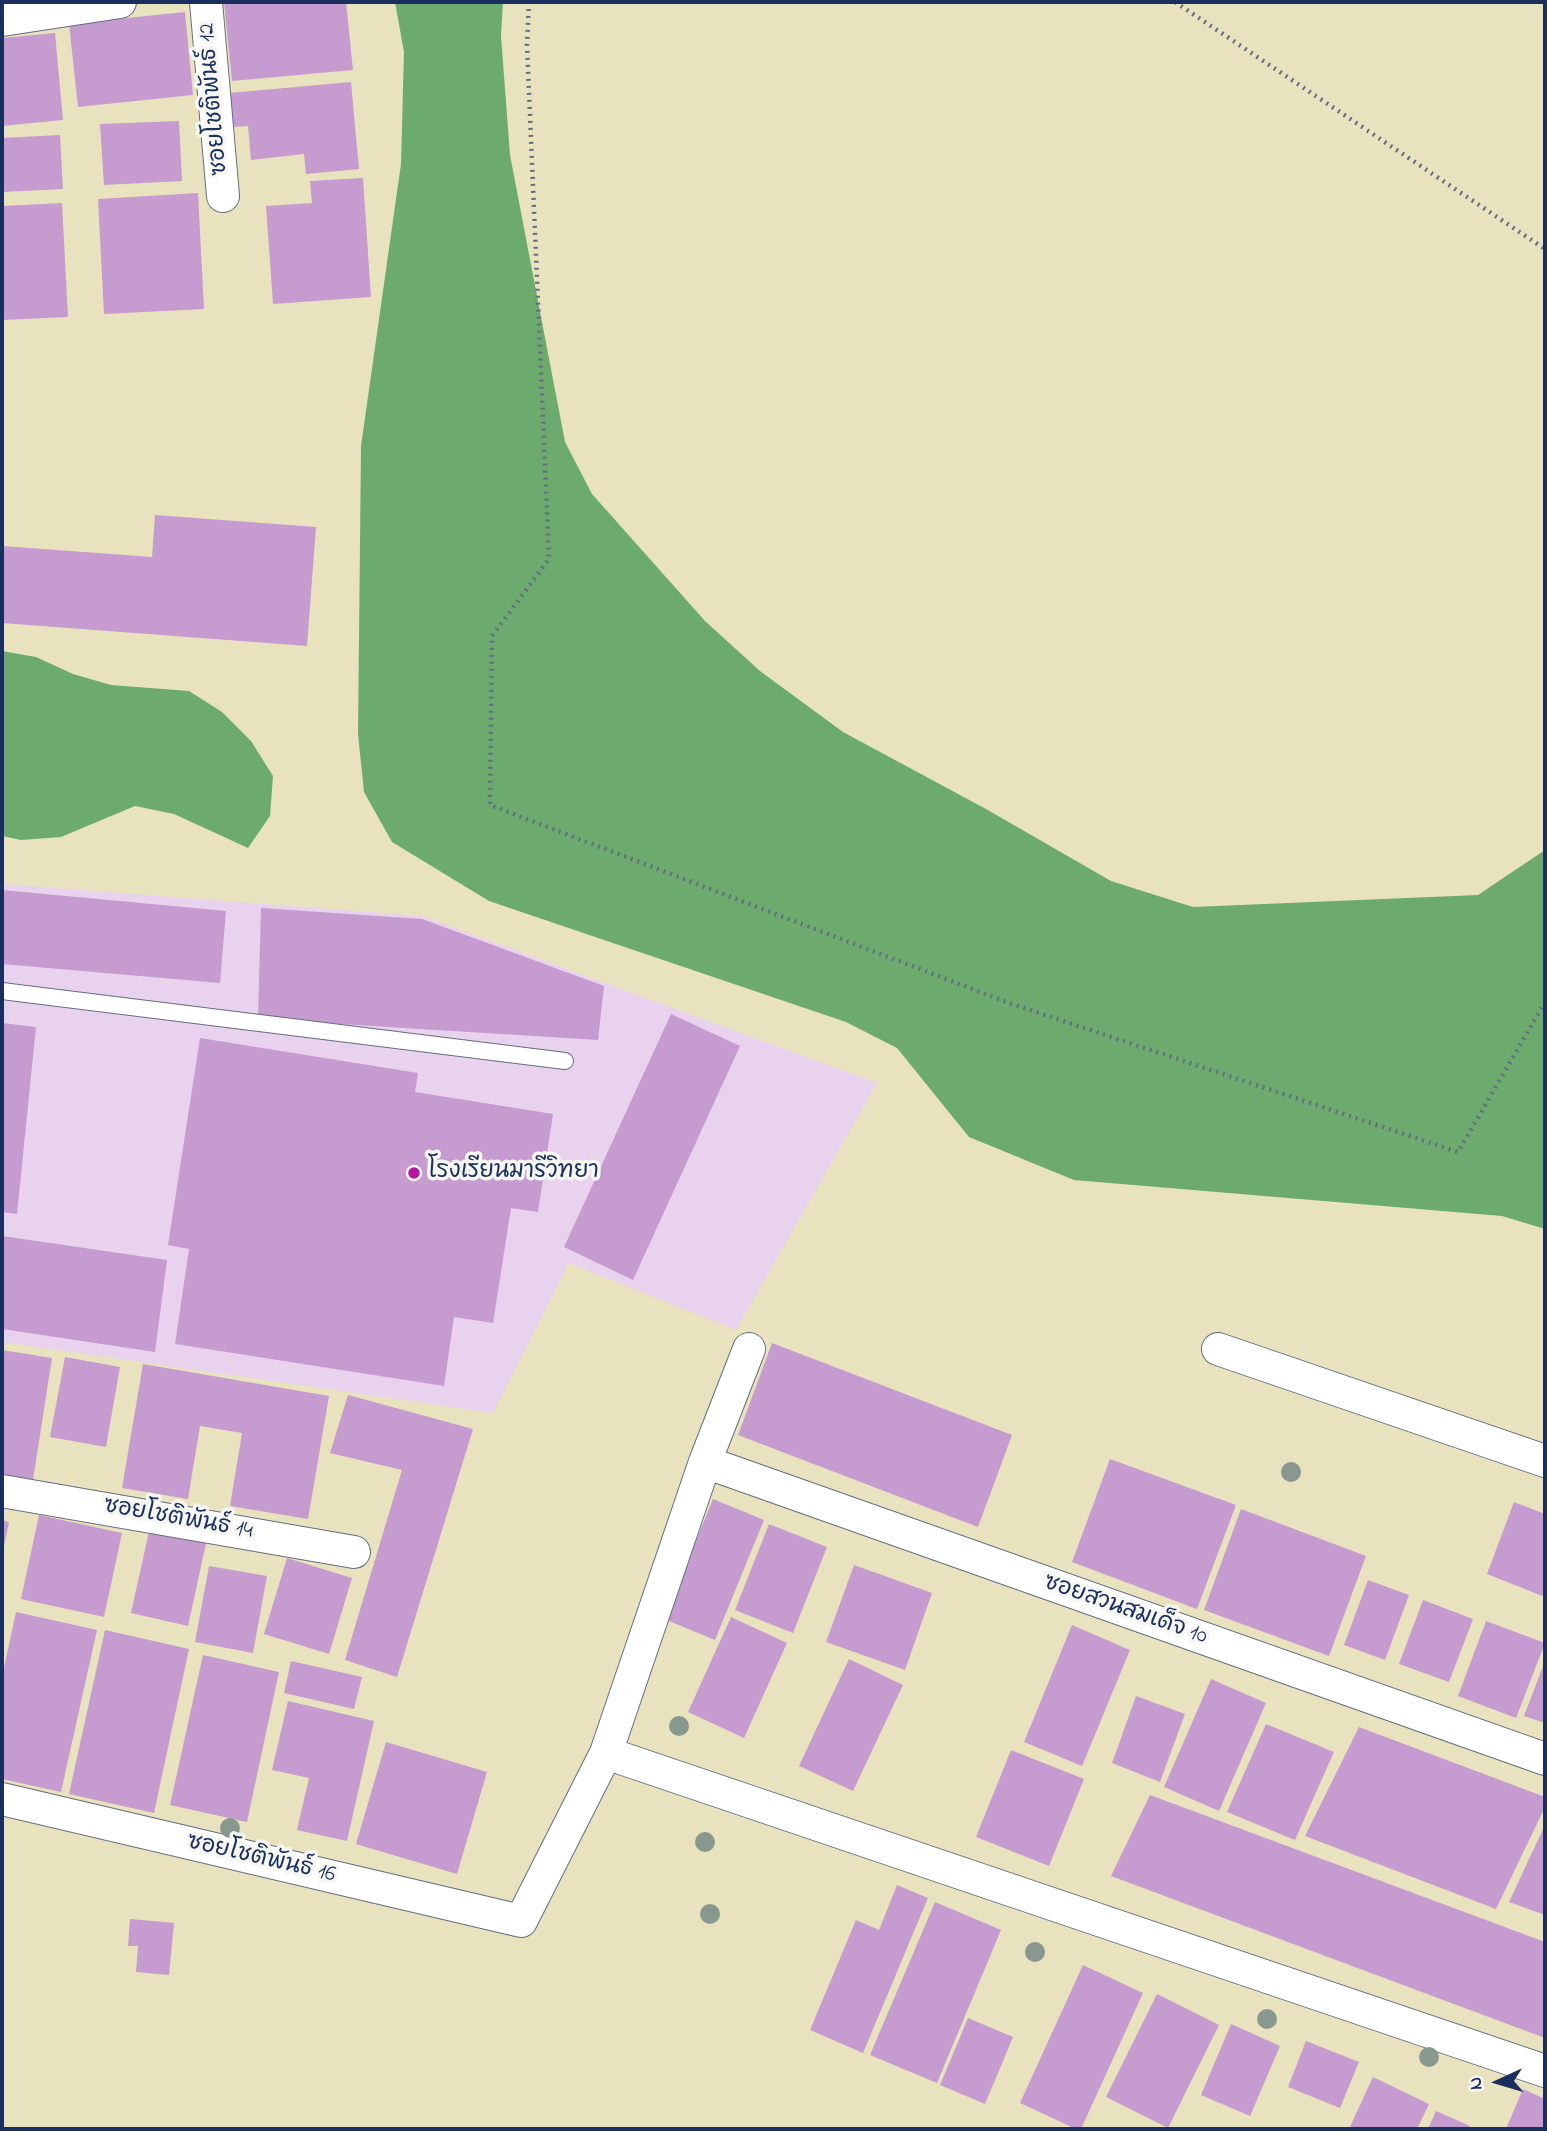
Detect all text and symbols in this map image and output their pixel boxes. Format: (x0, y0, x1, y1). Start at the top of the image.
street label: ซอยโชติพันธ์ 12 (195, 22, 235, 176)
place label: โรงเรียนมารีวิทยา (428, 1159, 599, 1187)
marker: โรงเรียนมารีวิทยา (406, 1165, 422, 1181)
street label: ซอยโชติพันธ์ 14 (101, 1493, 255, 1547)
street label: ซอยสวนสมเด็จ 10 (1039, 1570, 1211, 1652)
street label: ซอยโชติพันธ์ 16 (184, 1830, 338, 1890)
north arrow (1463, 2047, 1533, 2117)
text: N (1463, 2076, 1490, 2091)

